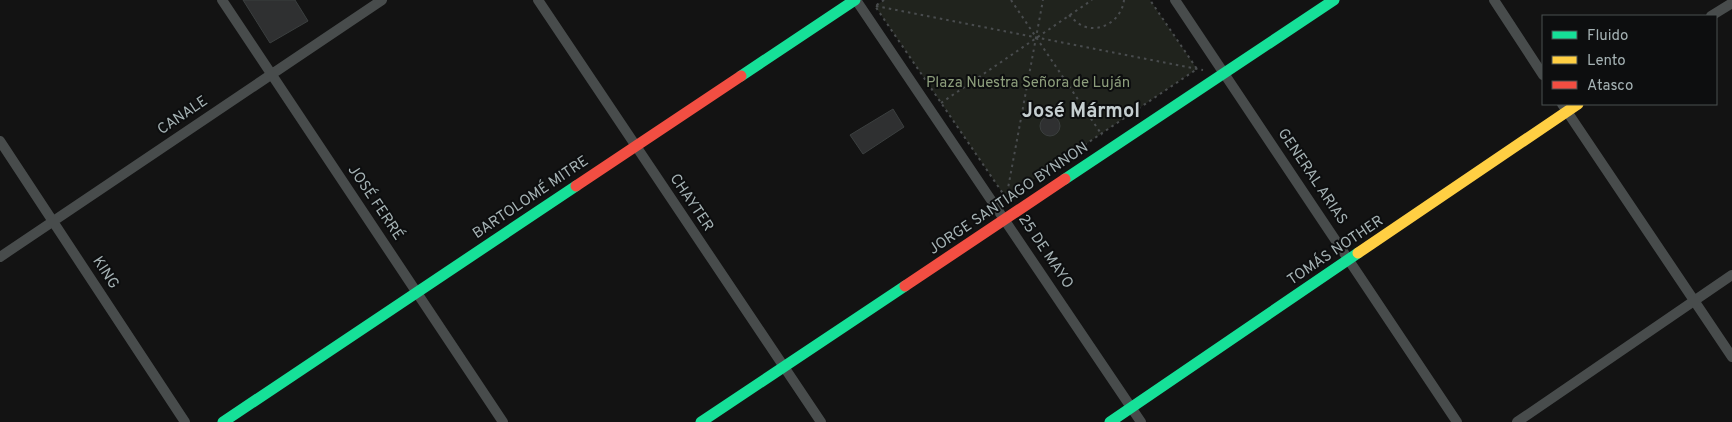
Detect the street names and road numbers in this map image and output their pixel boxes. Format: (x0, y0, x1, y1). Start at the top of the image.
street label: CANALE (154, 92, 212, 140)
street label: GENERAL ARIAS (1273, 125, 1351, 229)
street label: JORGE SANTIAGO BYNNON (926, 138, 1092, 260)
street label: BARTOLOMÉ MITRE (469, 151, 592, 244)
street label: JOSÉ FERRÉ (343, 161, 408, 244)
street label: CHAYTER (665, 170, 717, 236)
street label: 25 DE MAYO (1013, 211, 1077, 293)
street label: TOMÁS NOTHER (1284, 211, 1388, 290)
street label: KING (87, 253, 123, 293)

